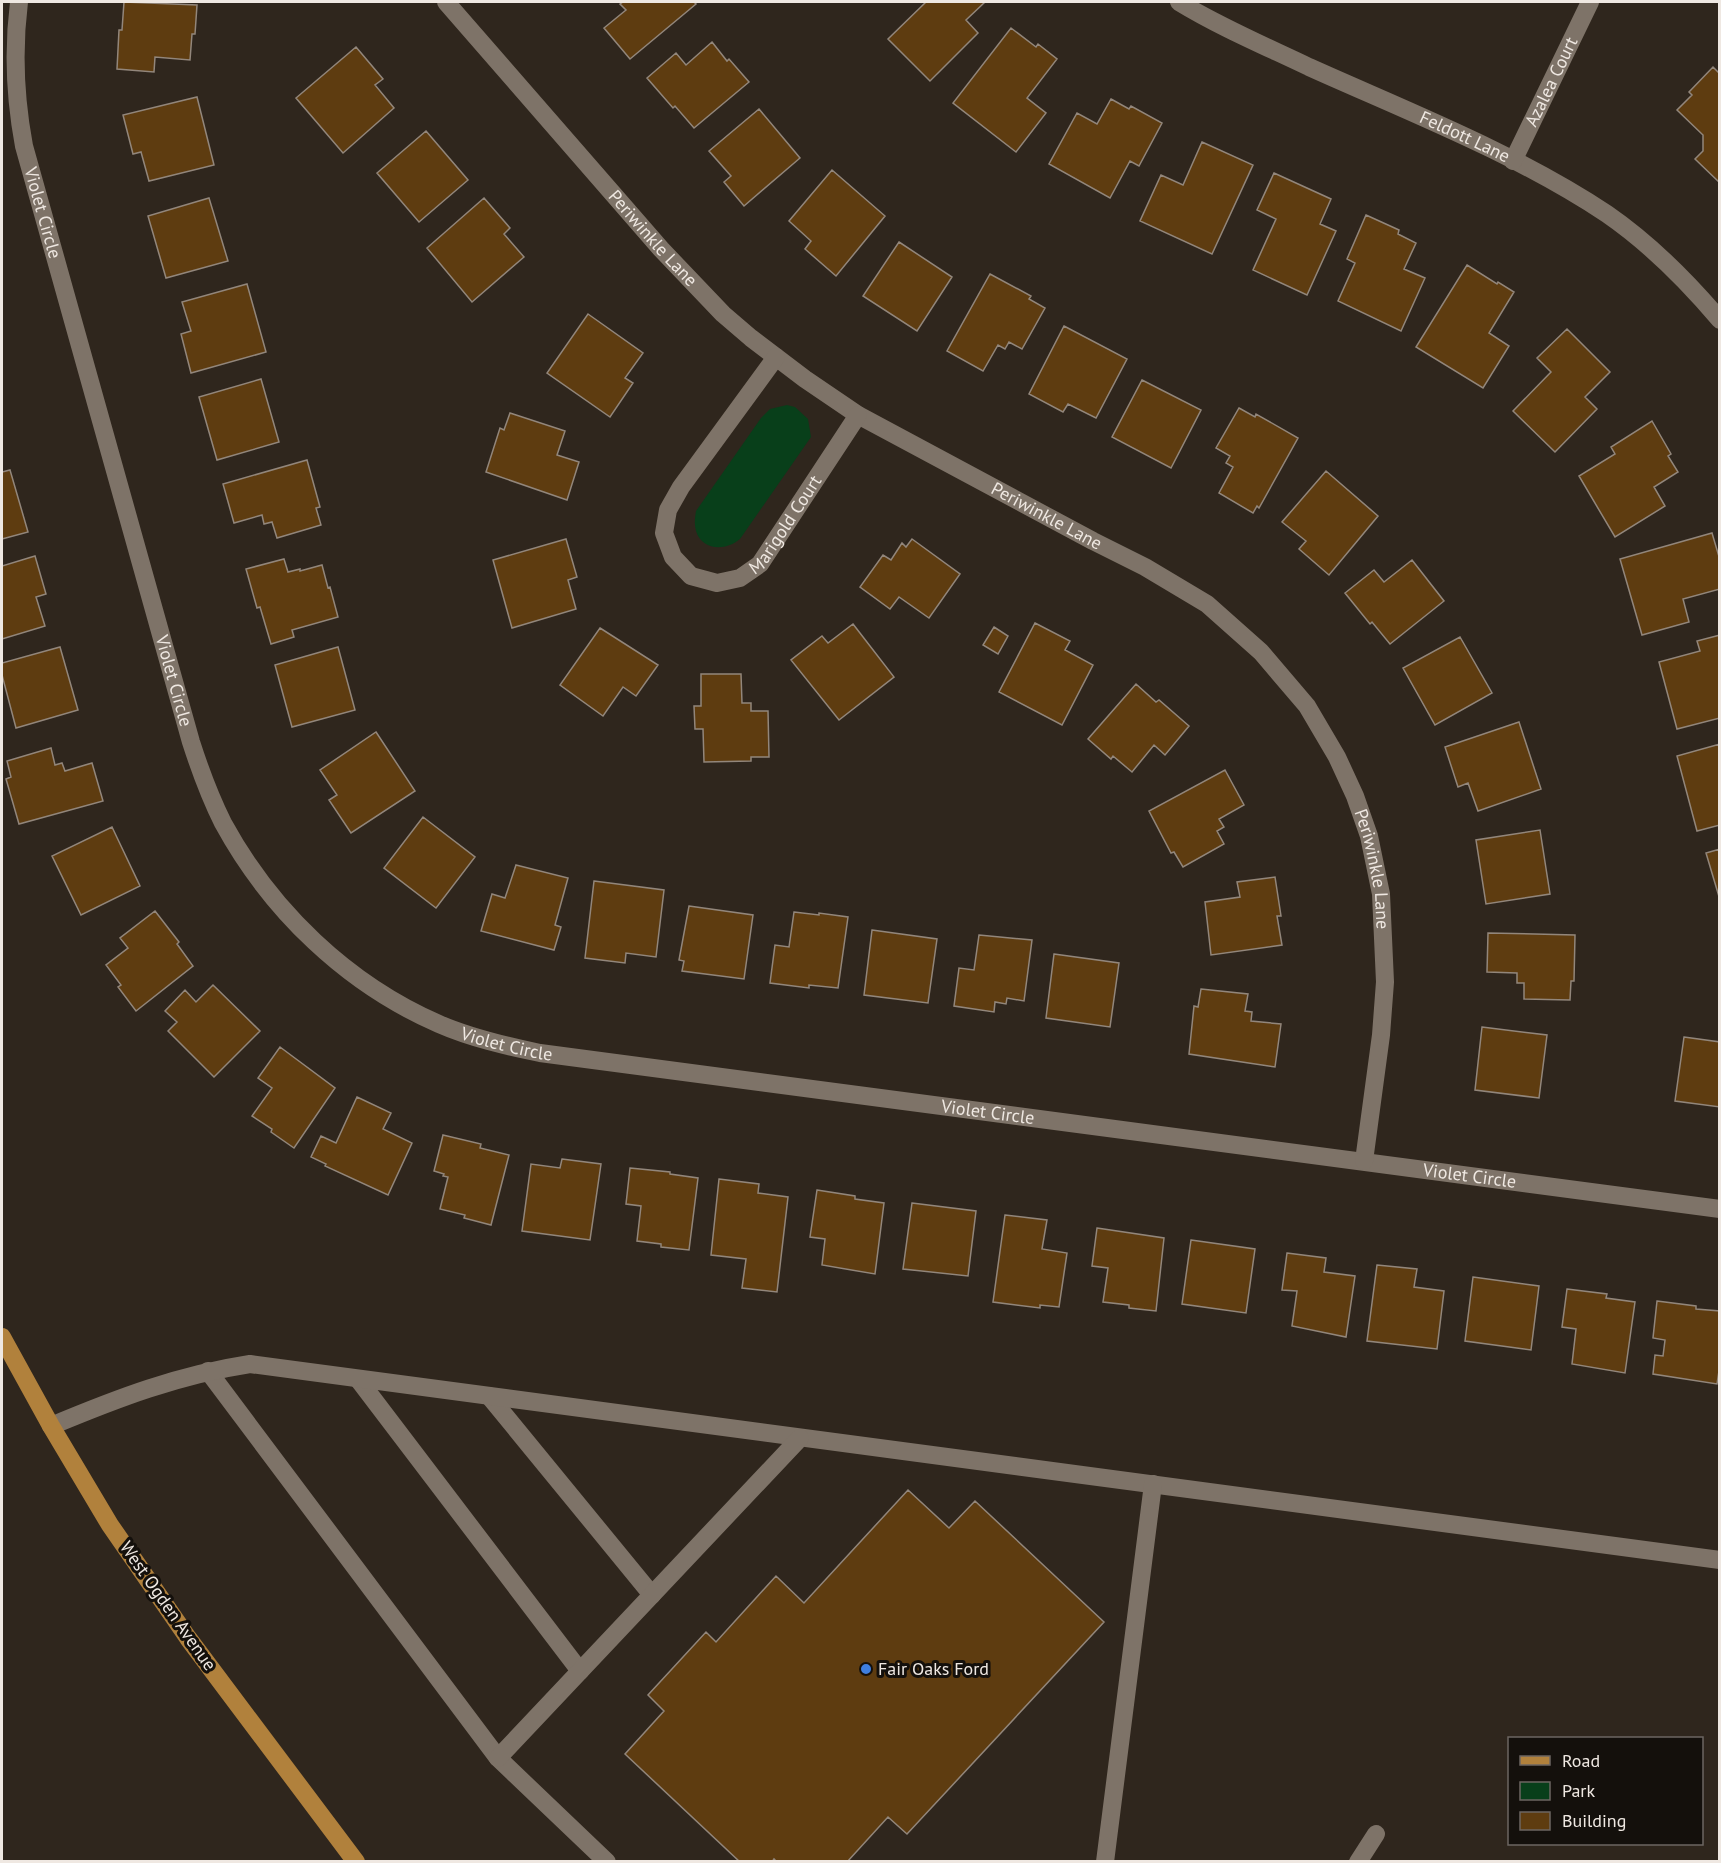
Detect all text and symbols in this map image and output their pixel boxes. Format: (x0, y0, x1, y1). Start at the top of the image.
street label: Azalea Court (1519, 33, 1582, 130)
street label: Feldott Lane (1416, 105, 1514, 167)
street label: Violet Circle (19, 163, 67, 261)
street label: Periwinkle Lane (604, 185, 703, 291)
street label: Marigold Court (744, 470, 826, 579)
street label: Periwinkle Lane (988, 477, 1106, 555)
street label: Violet Circle (150, 631, 198, 729)
street label: Periwinkle Lane (1349, 806, 1395, 930)
street label: Violet Circle (457, 1021, 554, 1066)
street label: Violet Circle (939, 1094, 1036, 1129)
street label: Violet Circle (1421, 1158, 1518, 1193)
street label: West Ogden Avenue (115, 1537, 222, 1675)
place label: Fair Oaks Ford (878, 1657, 989, 1680)
marker: Fair Oaks Ford (859, 1662, 873, 1676)
legend (1508, 1737, 1703, 1845)
text: Road (1562, 1749, 1600, 1772)
text: Park (1562, 1779, 1595, 1802)
text: Building (1562, 1809, 1626, 1832)

